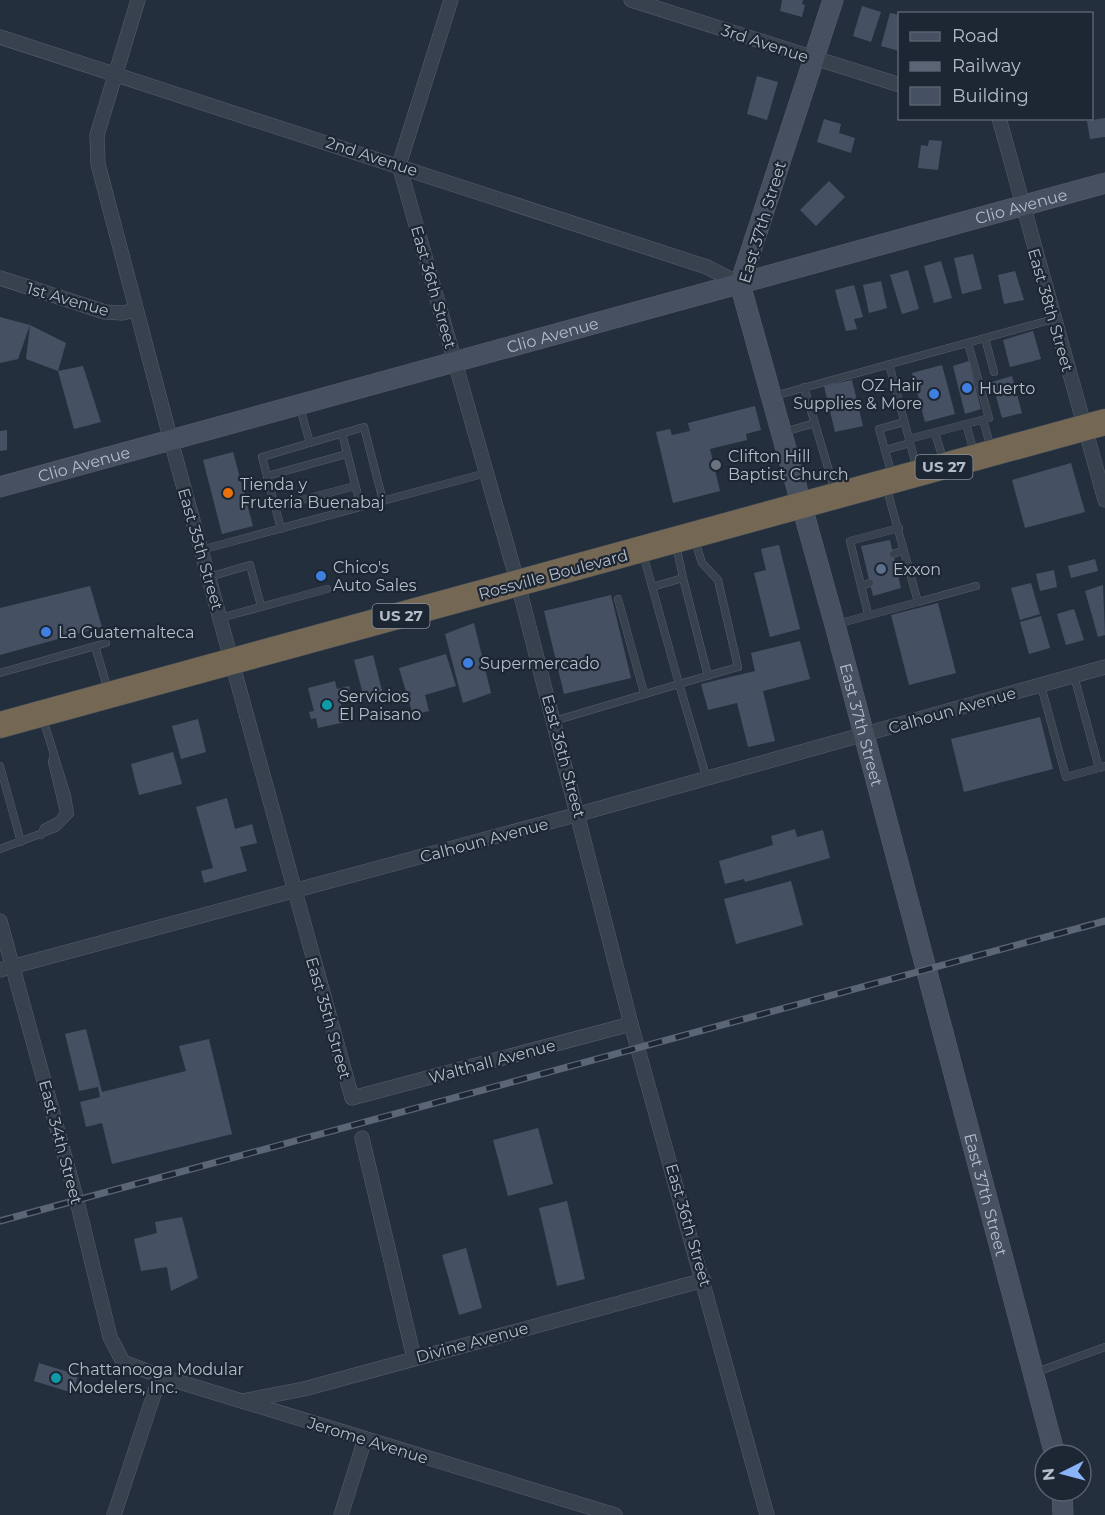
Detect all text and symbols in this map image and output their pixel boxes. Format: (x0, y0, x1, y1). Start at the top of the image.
legend (898, 12, 1093, 120)
street label: 3rd Avenue (719, 20, 811, 67)
text: Road (952, 25, 999, 47)
text: Railway (952, 55, 1021, 77)
text: Building (952, 85, 1029, 107)
street label: 2nd Avenue (324, 133, 420, 180)
street label: East 37th Street (735, 158, 790, 285)
street label: Clio Avenue (973, 185, 1069, 228)
street label: East 36th Street (407, 223, 460, 351)
street label: East 38th Street (1024, 246, 1077, 375)
street label: 1st Avenue (25, 279, 111, 320)
street label: Clio Avenue (504, 314, 601, 357)
place label: OZ Hair Supplies & More (793, 376, 922, 413)
place label: Huerto (979, 379, 1035, 398)
marker: Huerto (960, 381, 974, 395)
marker: OZ Hair Supplies & More (927, 387, 941, 401)
street label: Clio Avenue (36, 443, 132, 486)
place label: Clifton Hill Baptist Church (728, 447, 848, 484)
road number: US 27 (916, 455, 972, 479)
marker: Clifton Hill Baptist Church (709, 458, 723, 472)
place label: Tienda y Fruteria Buenabaj (240, 475, 385, 512)
street label: East 35th Street (174, 486, 227, 613)
marker: Tienda y Fruteria Buenabaj (221, 486, 235, 500)
street label: Rossville Boulevard (476, 545, 630, 604)
place label: Chico's Auto Sales (333, 558, 417, 595)
place label: Exxon (893, 560, 941, 579)
marker: Exxon (874, 562, 888, 576)
marker: Chico's Auto Sales (314, 569, 328, 583)
road number: US 27 (372, 604, 430, 628)
place label: La Guatemalteca (58, 623, 194, 642)
marker: La Guatemalteca (39, 625, 53, 639)
place label: Supermercado (480, 654, 600, 673)
marker: Supermercado (461, 656, 475, 670)
street label: East 37th Street (836, 661, 886, 789)
street label: Calhoun Avenue (886, 683, 1018, 738)
place label: Servicios El Paisano (339, 687, 421, 724)
street label: East 36th Street (538, 692, 589, 820)
marker: Servicios El Paisano (320, 698, 334, 712)
street label: Calhoun Avenue (418, 814, 550, 867)
street label: East 35th Street (302, 955, 355, 1082)
street label: Walthall Avenue (427, 1035, 558, 1088)
street label: East 34th Street (35, 1078, 86, 1207)
street label: East 37th Street (960, 1131, 1011, 1259)
street label: East 36th Street (662, 1161, 715, 1289)
street label: Divine Avenue (414, 1318, 530, 1367)
place label: Chattanooga Modular Modelers, Inc. (68, 1360, 244, 1397)
marker: Chattanooga Modular Modelers, Inc. (49, 1371, 63, 1385)
street label: Jerome Avenue (304, 1413, 430, 1468)
north arrow (1033, 1443, 1093, 1503)
text: N (1038, 1467, 1059, 1482)

